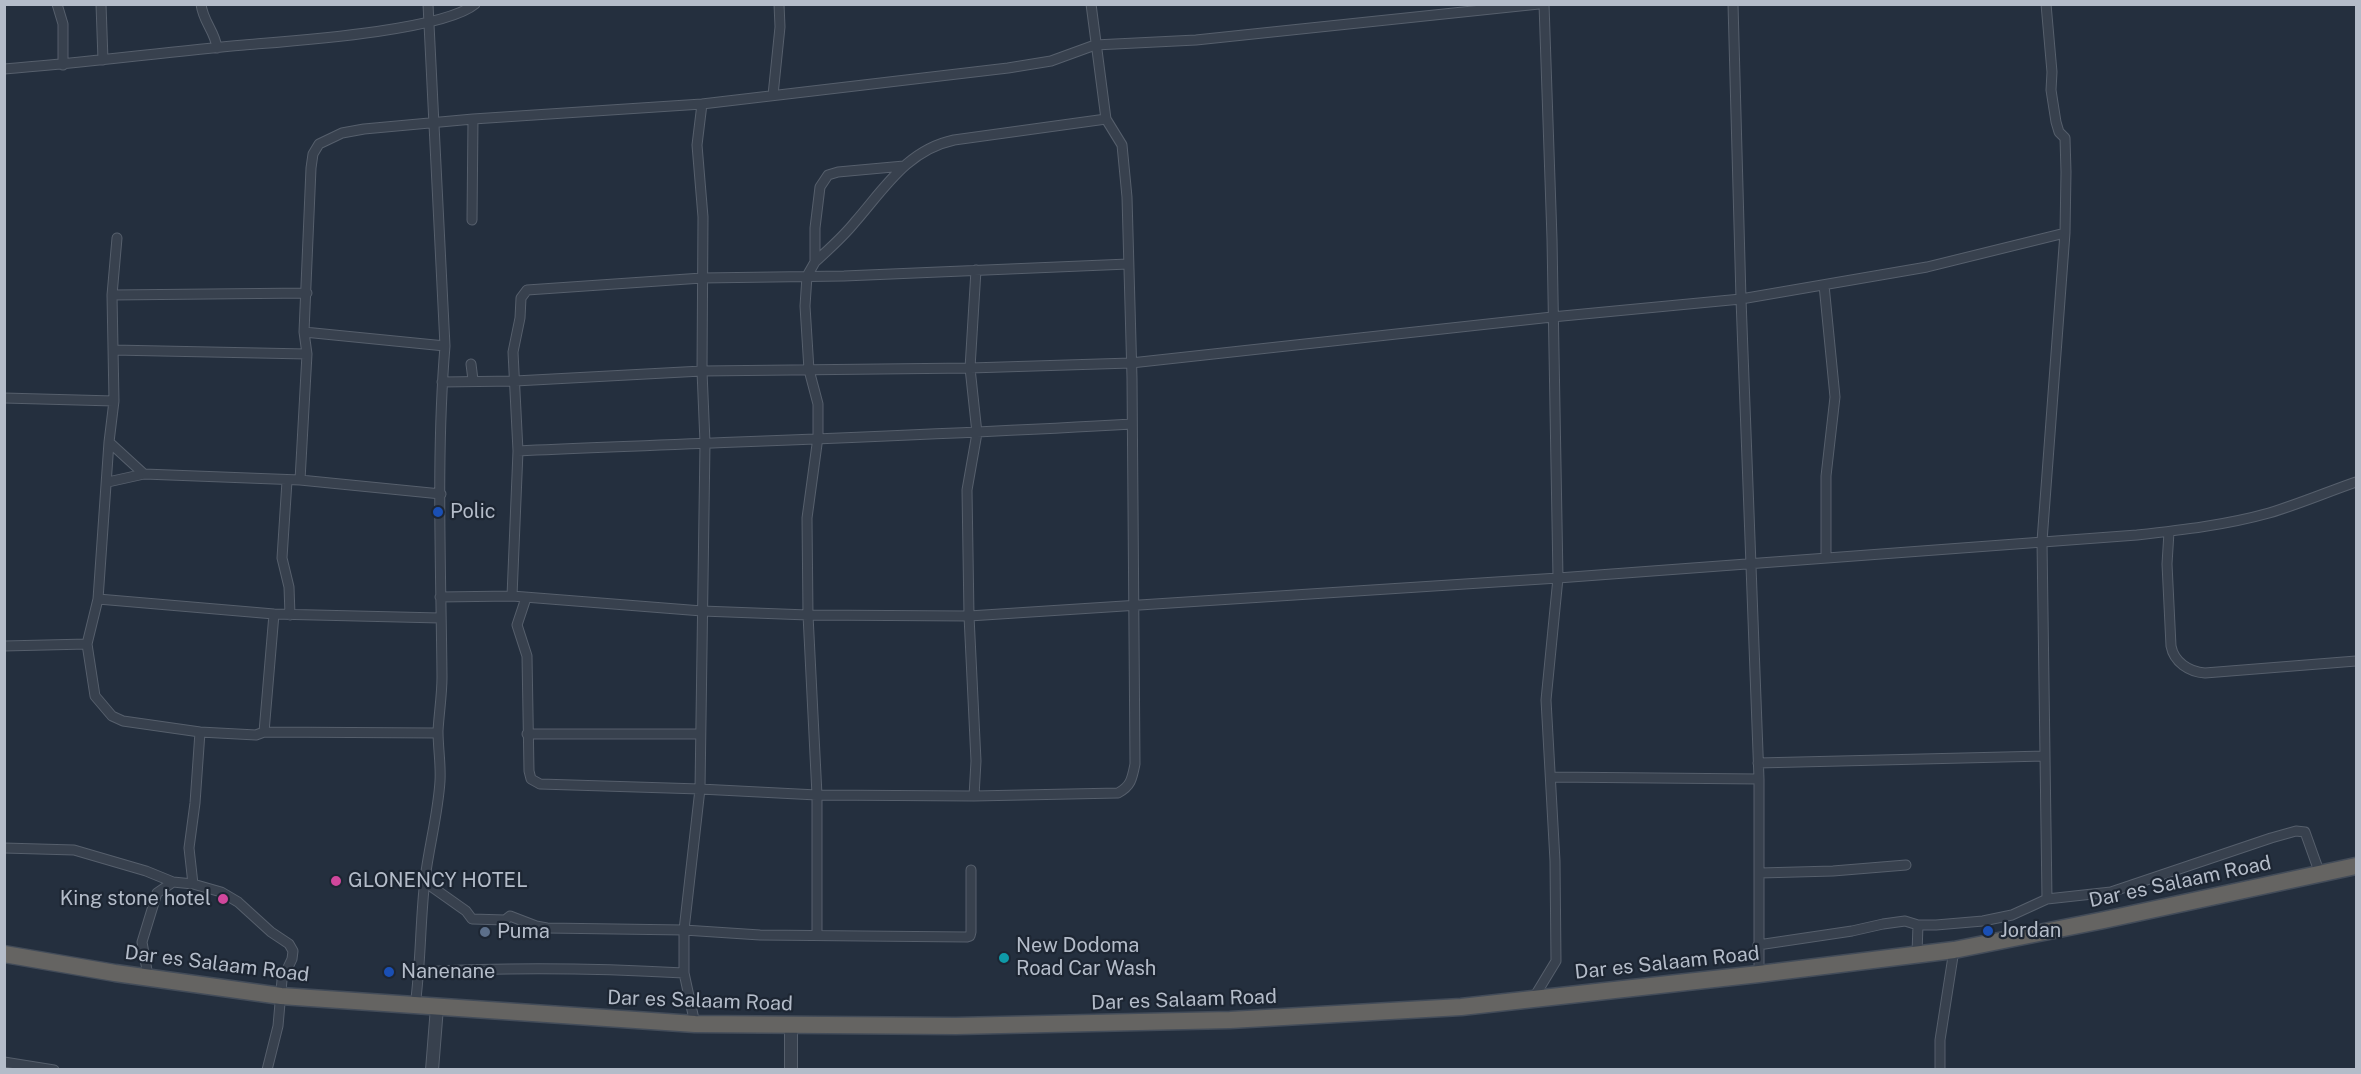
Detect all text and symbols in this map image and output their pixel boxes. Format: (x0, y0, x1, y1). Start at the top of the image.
place label: Polic (450, 500, 496, 524)
marker: Polic (431, 505, 445, 519)
street label: Dar es Salaam Road (2087, 851, 2273, 913)
place label: GLONENCY HOTEL (348, 869, 528, 893)
marker: GLONENCY HOTEL (329, 874, 343, 888)
place label: King stone hotel (60, 887, 211, 911)
marker: King stone hotel (216, 892, 230, 906)
place label: Jordan (2000, 919, 2061, 943)
place label: Puma (497, 920, 550, 944)
marker: Jordan (1981, 924, 1995, 938)
marker: Puma (478, 925, 492, 939)
place label: New Dodoma Road Car Wash (1016, 934, 1156, 981)
street label: Dar es Salaam Road (123, 941, 311, 987)
street label: Dar es Salaam Road (1573, 941, 1761, 985)
marker: New Dodoma Road Car Wash (997, 951, 1011, 965)
place label: Nanenane (401, 960, 495, 984)
marker: Nanenane (382, 965, 396, 979)
street label: Dar es Salaam Road (1091, 985, 1277, 1015)
street label: Dar es Salaam Road (607, 986, 793, 1016)

